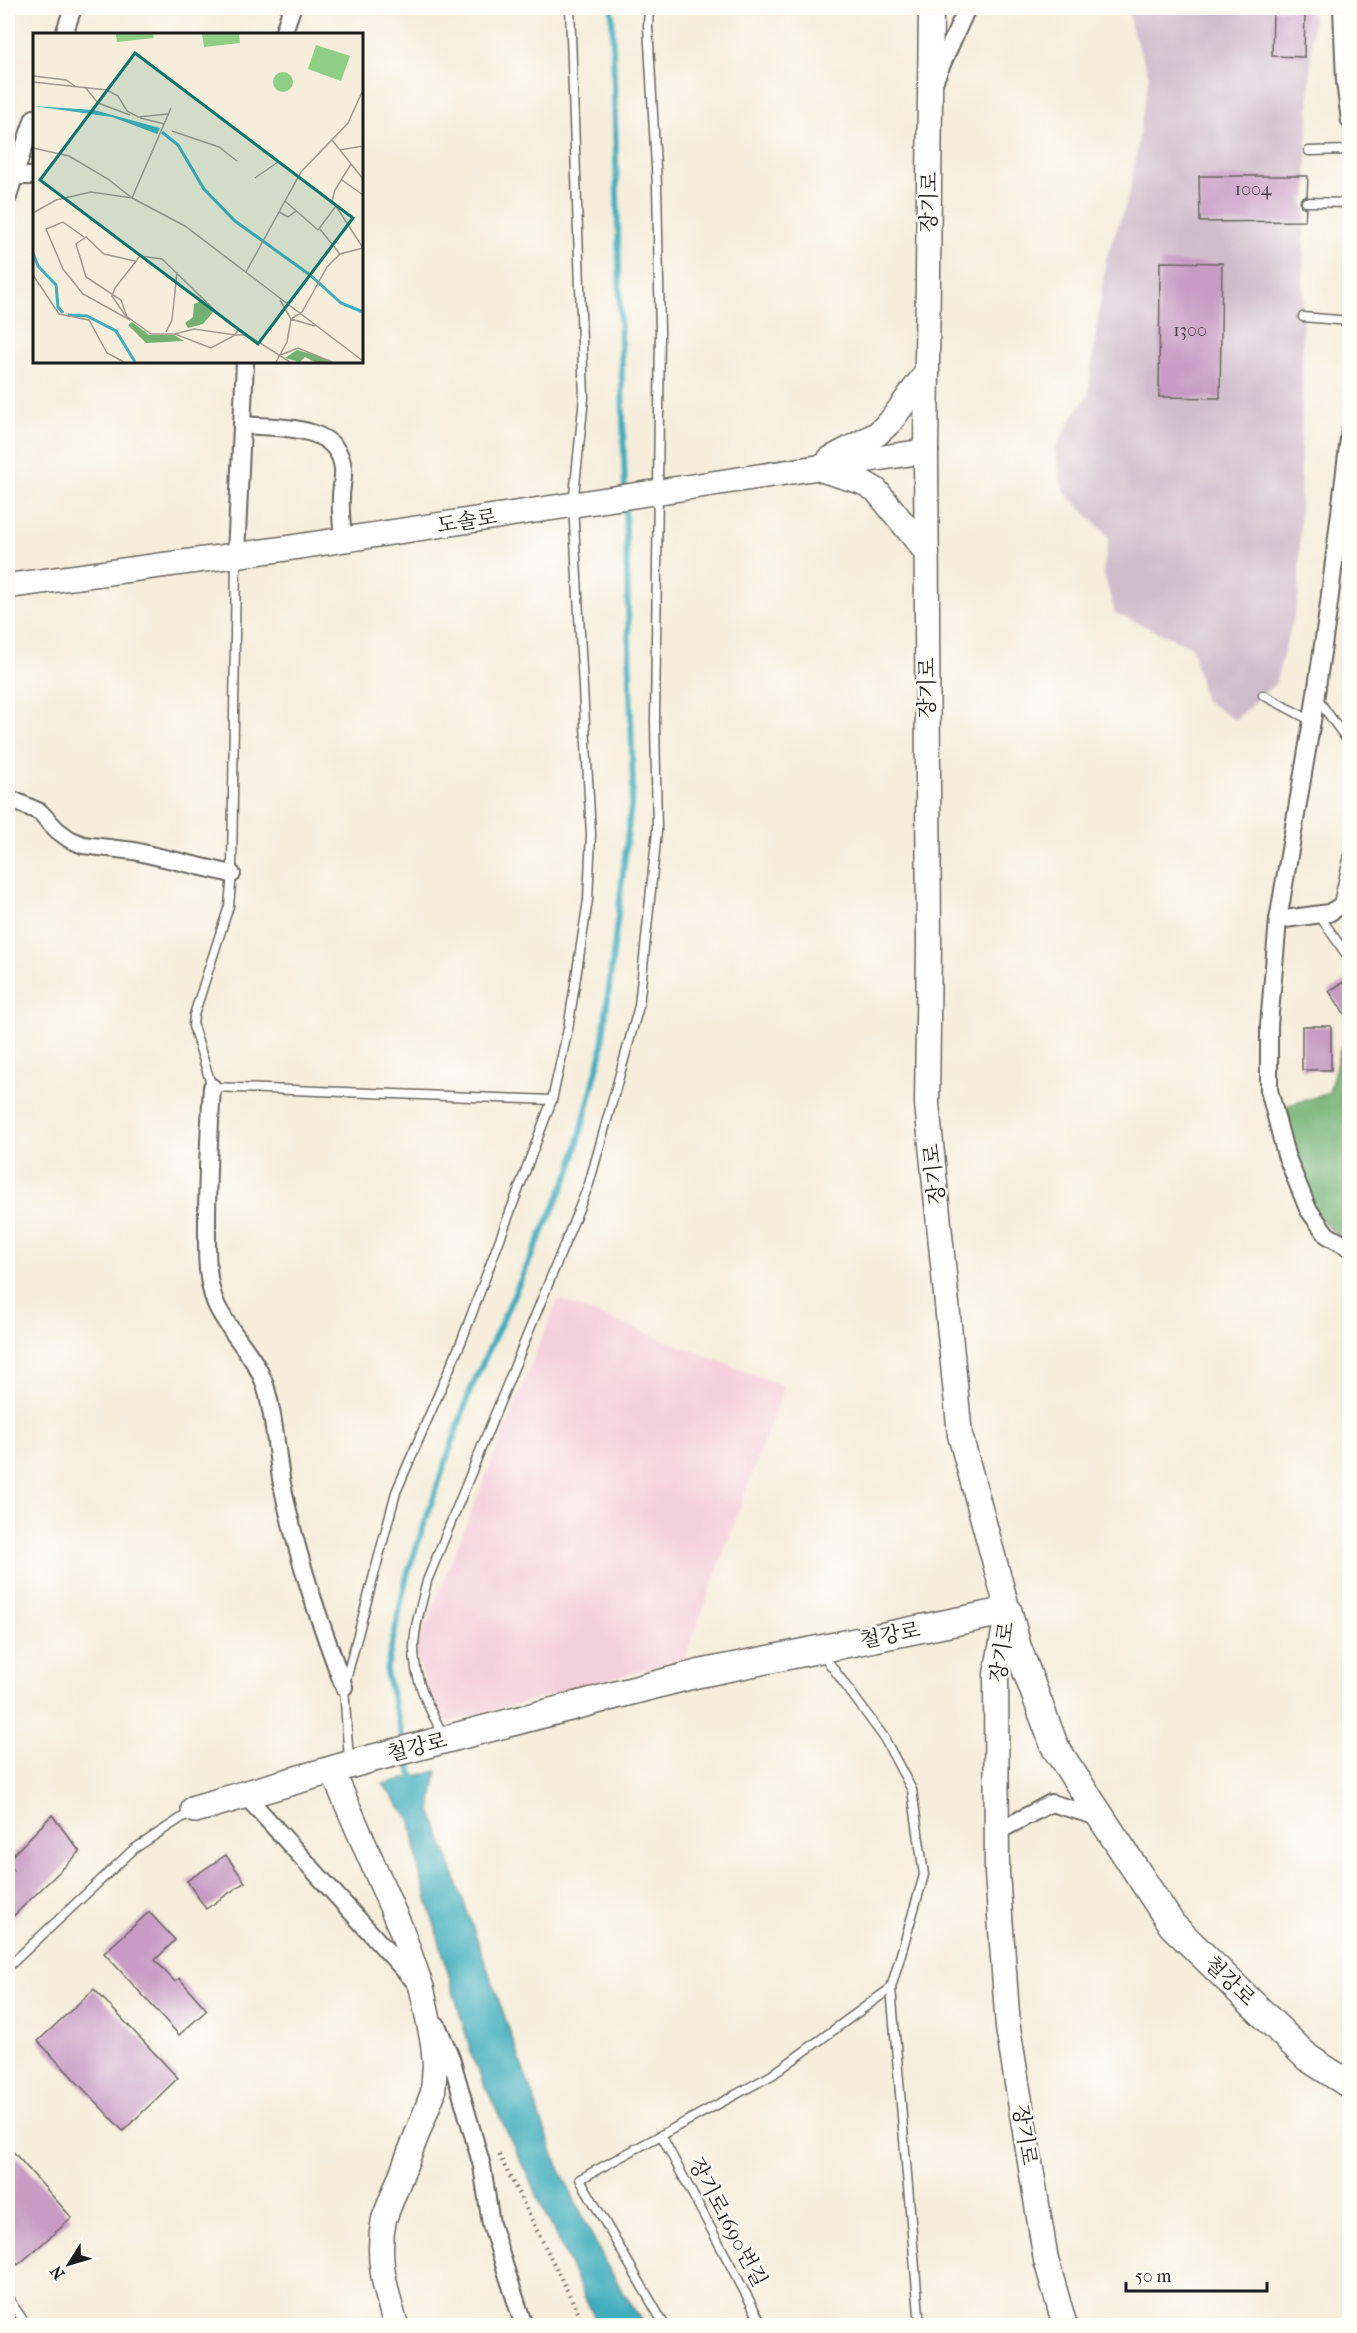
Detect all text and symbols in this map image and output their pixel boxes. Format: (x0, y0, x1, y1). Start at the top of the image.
inset map (33, 33, 363, 363)
street label: 장기로 (916, 171, 942, 233)
house number: 1004 (1235, 179, 1272, 200)
house number: 1300 (1173, 320, 1207, 341)
street label: 도솔로 (435, 504, 499, 538)
street label: 장기로 (915, 658, 939, 718)
street label: 장기로 (919, 1142, 949, 1206)
street label: 철강로 (858, 1617, 922, 1653)
street label: 장기로 (985, 1620, 1019, 1684)
street label: 철강로 (385, 1728, 449, 1766)
street label: 철강로 (1200, 1951, 1260, 2011)
street label: 장기로 (1008, 2103, 1042, 2167)
street label: 장기로1690번길 (684, 2153, 772, 2291)
north arrow (39, 2234, 99, 2294)
scale bar (1126, 2255, 1267, 2293)
text: N (46, 2261, 69, 2283)
text: 50 m (1135, 2266, 1172, 2287)

